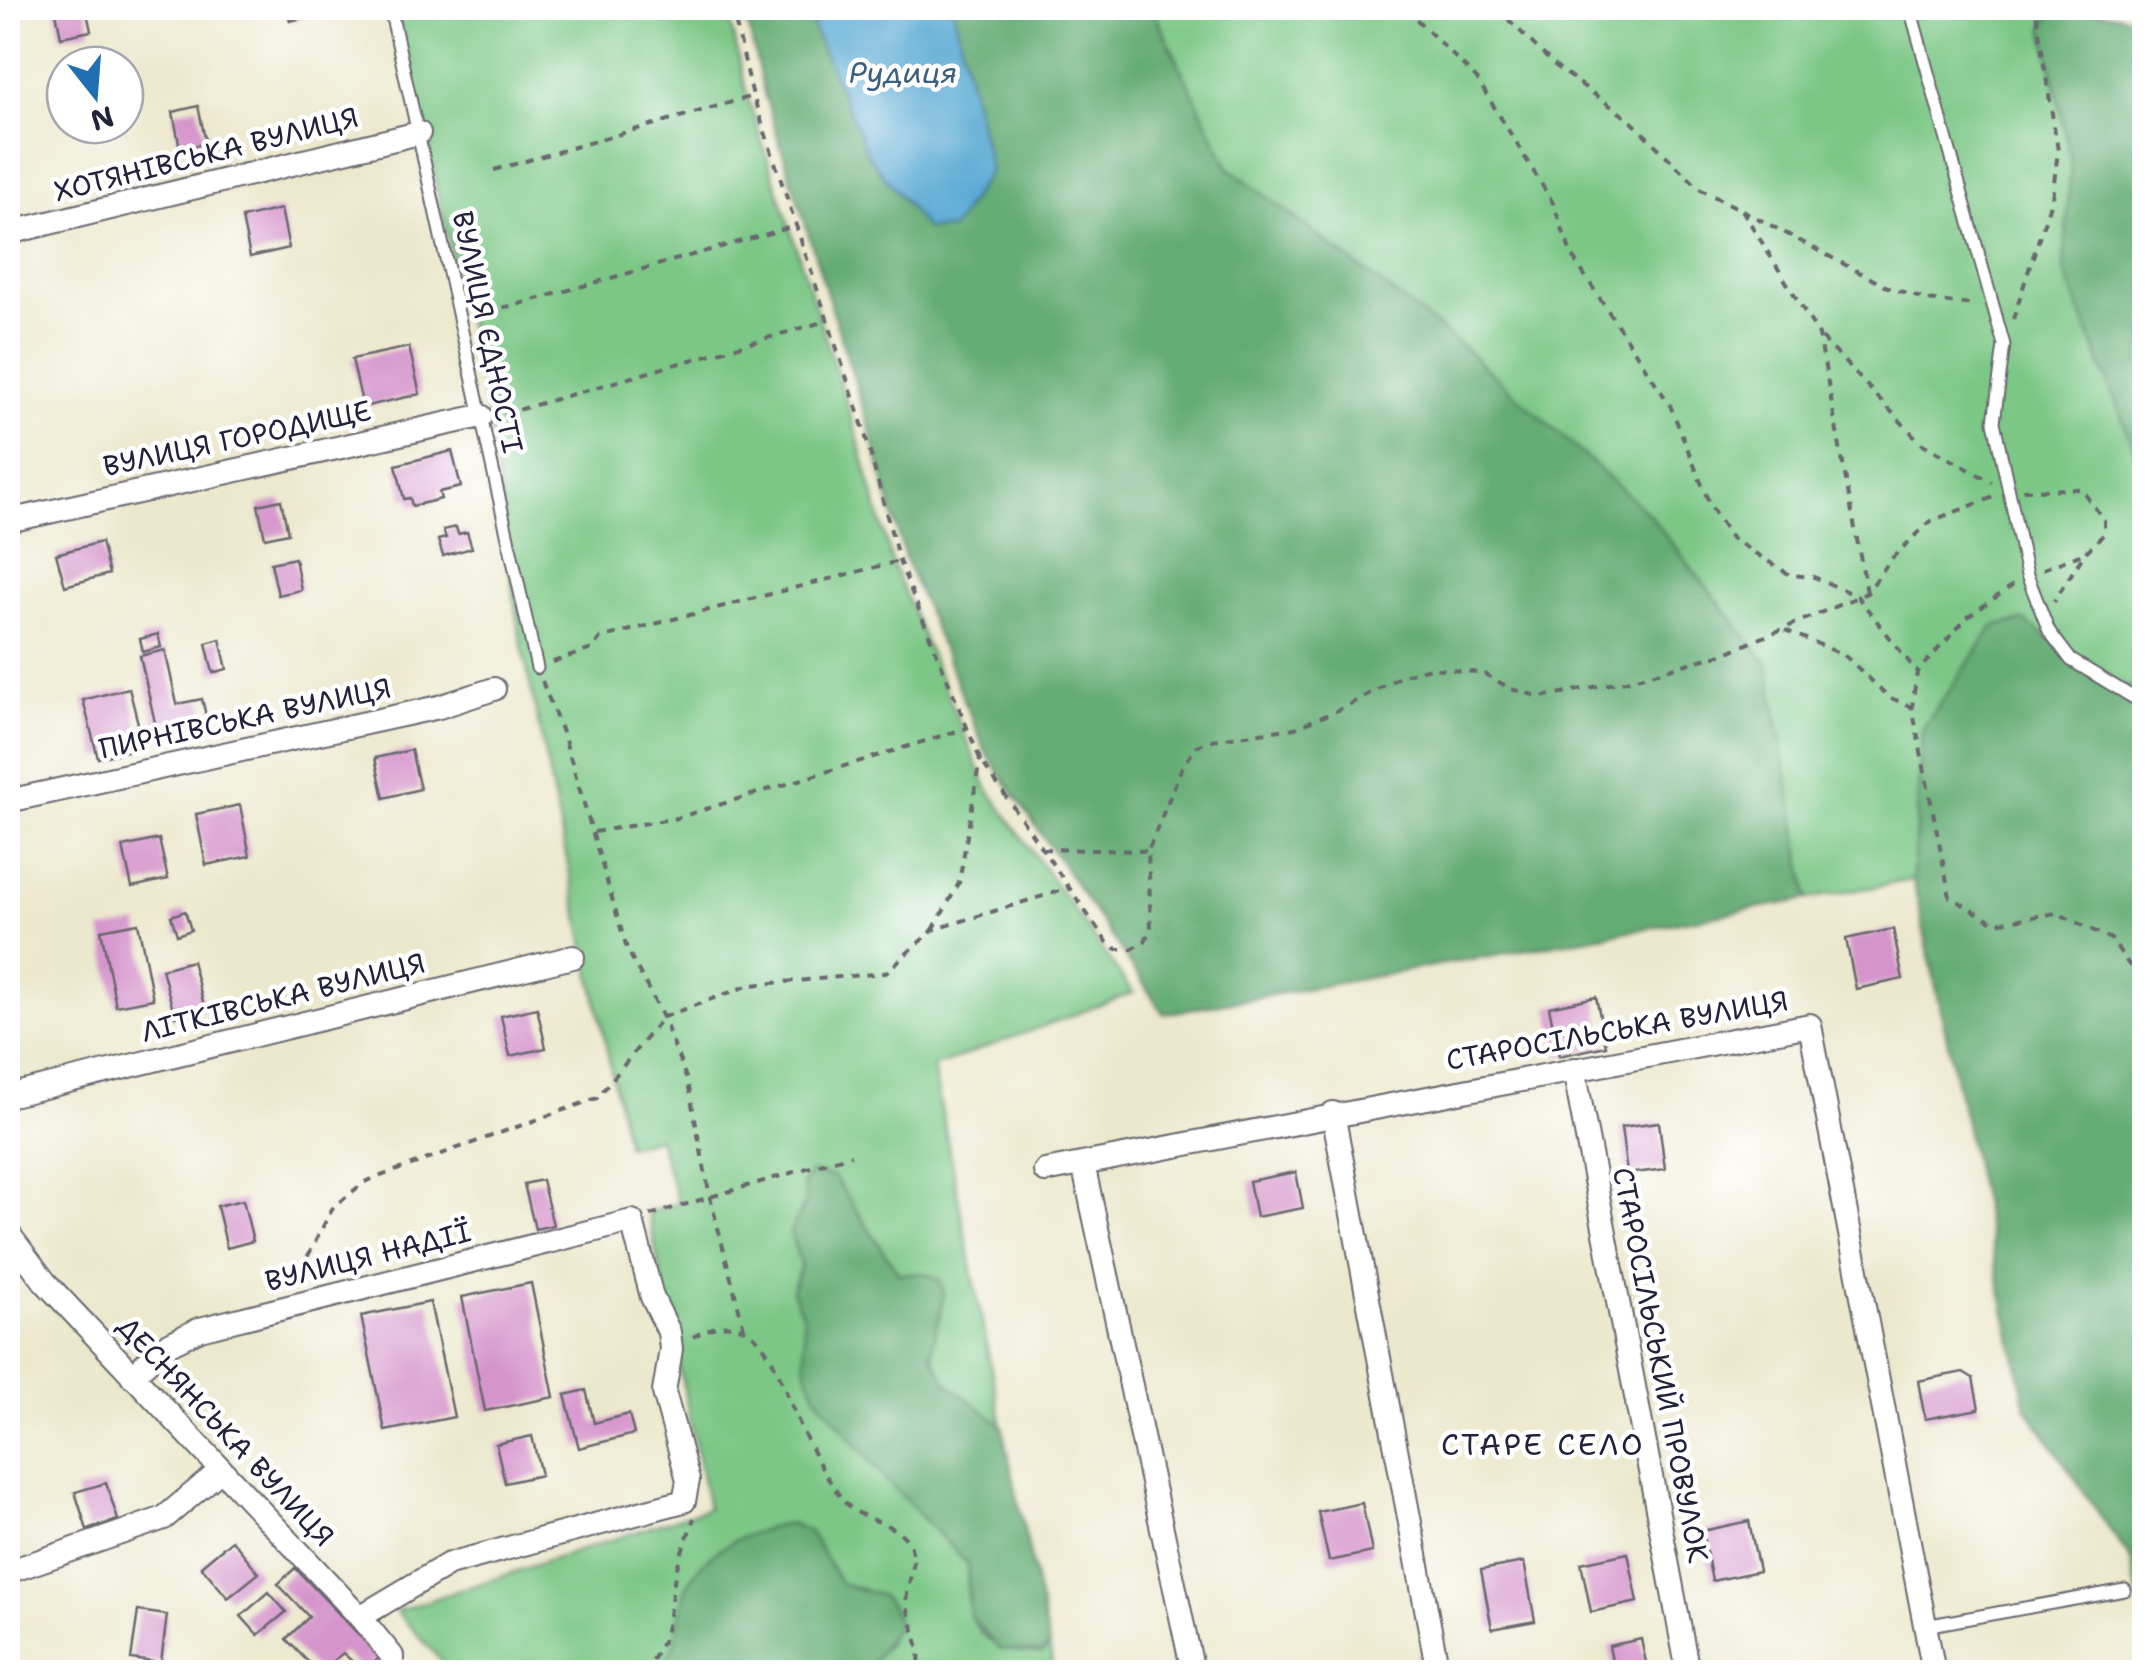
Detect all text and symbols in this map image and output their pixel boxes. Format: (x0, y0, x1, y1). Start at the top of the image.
north arrow (45, 45, 145, 145)
water label: Рудиця (849, 52, 957, 93)
text: N (86, 97, 118, 140)
street label: ХОТЯНІВСЬКА ВУЛИЦЯ (50, 98, 362, 210)
street label: ВУЛИЦЯ ЄДНОСТІ (444, 208, 532, 456)
street label: ВУЛИЦЯ ГОРОДИЩЕ (99, 391, 375, 485)
street label: ПИРНІВСЬКА ВУЛИЦЯ (96, 668, 394, 768)
street label: ЛІТКІВСЬКА ВУЛИЦЯ (137, 943, 429, 1051)
street label: СТАРОСІЛЬСЬКА ВУЛИЦЯ (1443, 981, 1791, 1079)
street label: СТАРОСІЛЬСЬКИЙ ПРОВУЛОК (1604, 1164, 1718, 1566)
street label: ВУЛИЦЯ НАДІЇ (261, 1212, 475, 1300)
street label: ДЕСНЯНСЬКА ВУЛИЦЯ (109, 1308, 343, 1554)
district label: СТАРЕ СЕЛО (1441, 1424, 1645, 1465)

